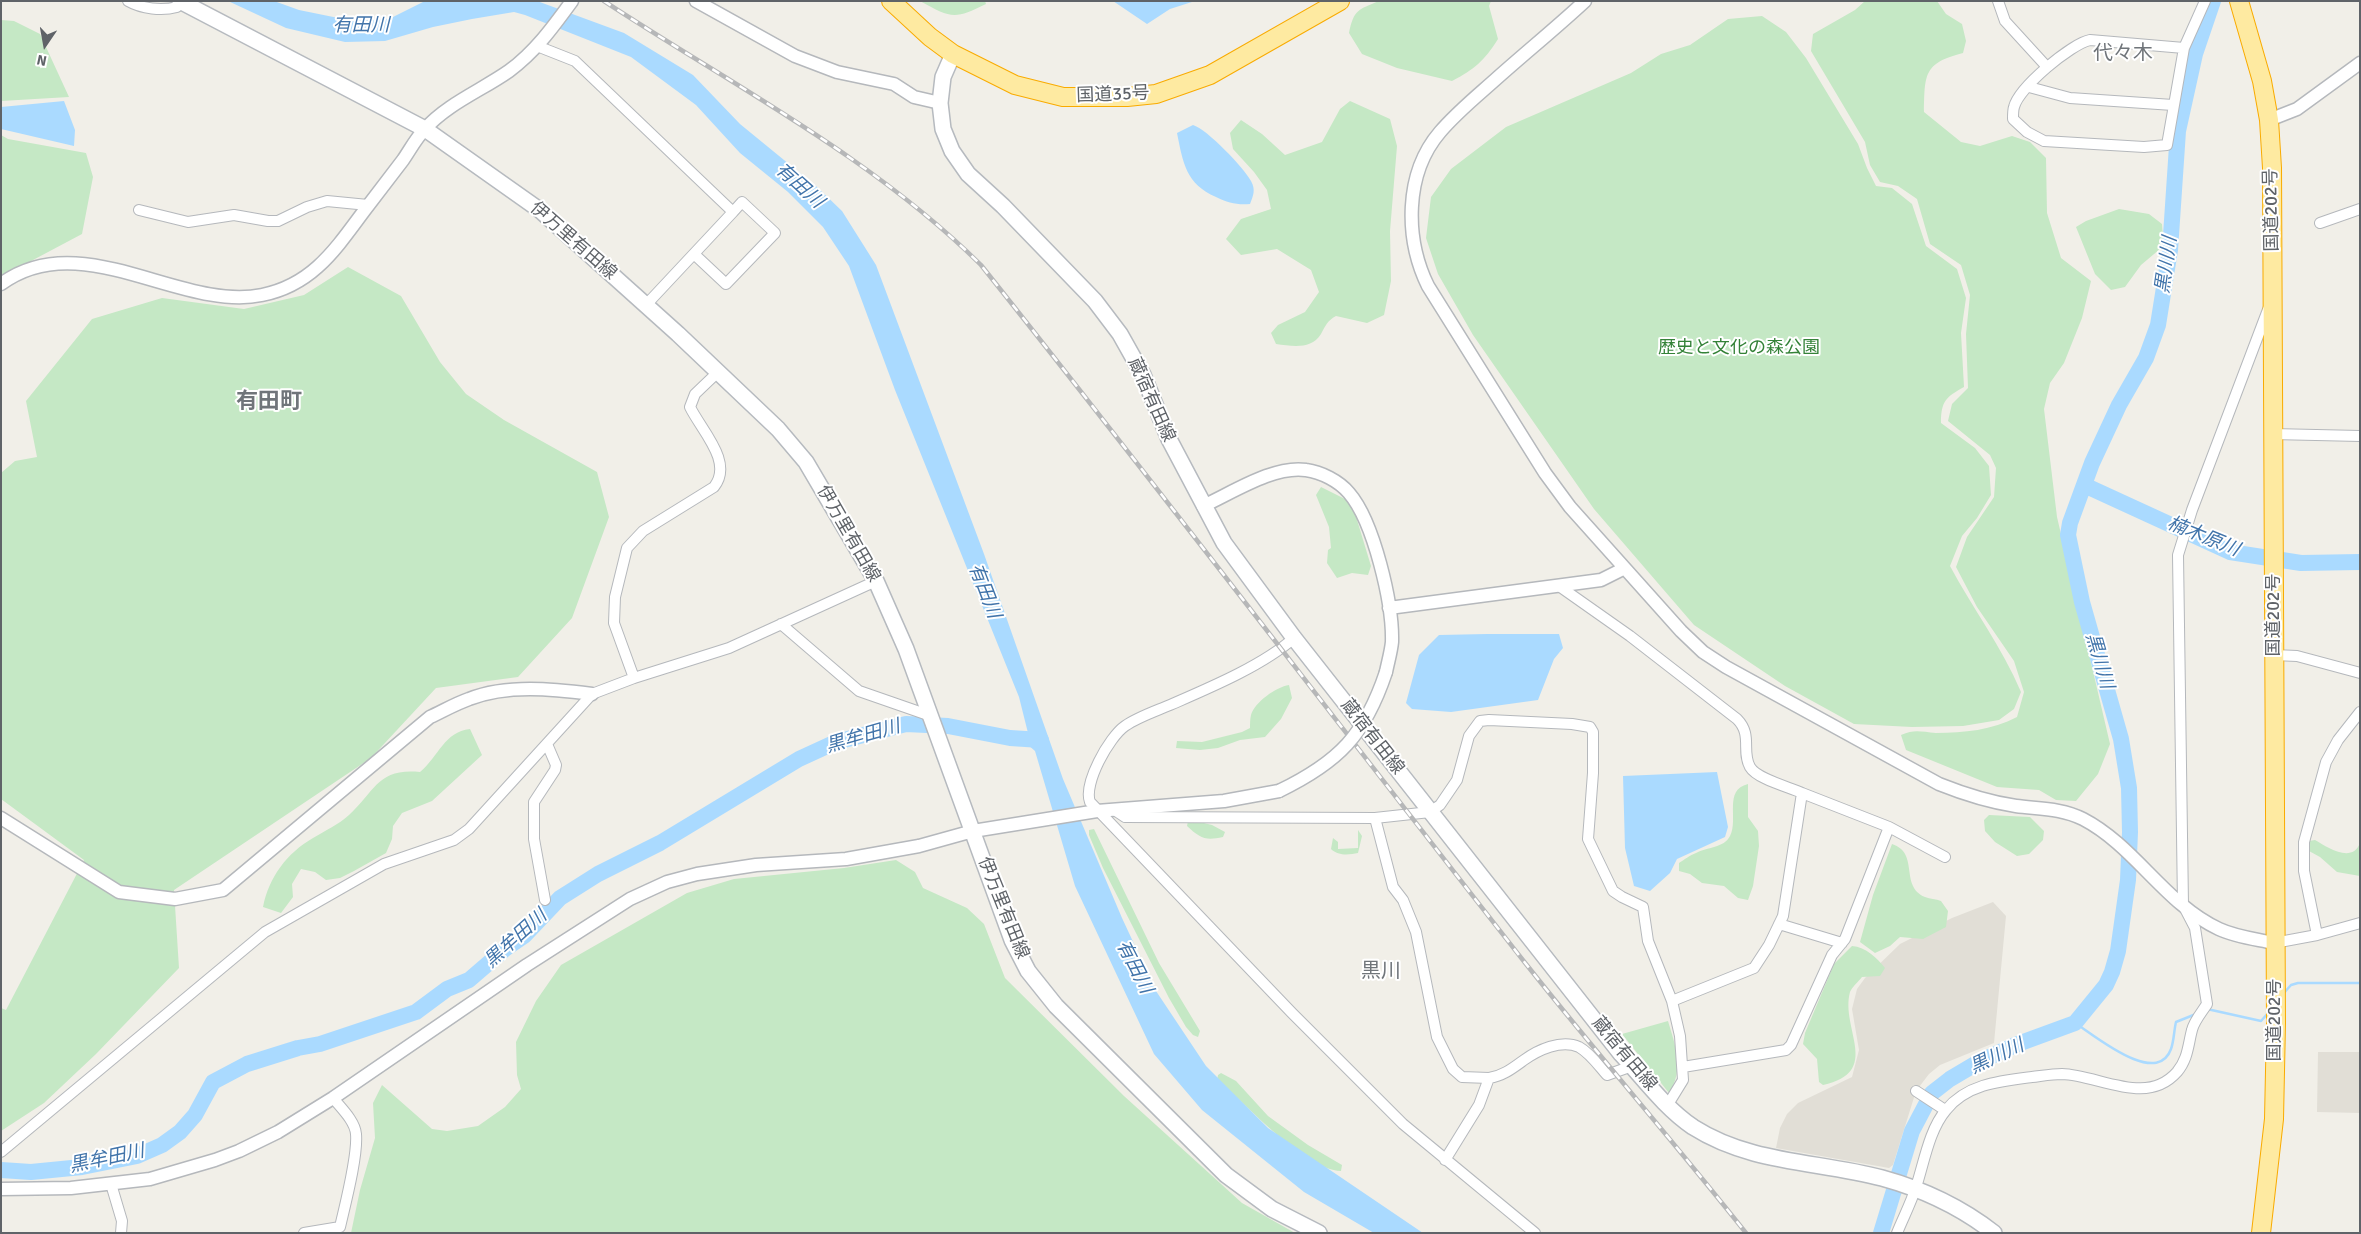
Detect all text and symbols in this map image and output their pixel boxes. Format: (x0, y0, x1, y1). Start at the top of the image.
water label: 有田川 (333, 15, 389, 37)
north arrow (20, 20, 70, 70)
district label: 代々木 (2093, 42, 2153, 66)
text: N (35, 51, 48, 69)
street label: 国道35号 (1076, 83, 1150, 107)
water label: 有田川 (770, 158, 828, 214)
street label: 国道202号 (2260, 168, 2284, 252)
street label: 伊万里有田線 (525, 197, 621, 285)
water label: 黒川川 (2152, 235, 2182, 295)
park label: 歴史と文化の森公園 (1658, 337, 1820, 359)
street label: 蔵宿有田線 (1123, 354, 1179, 446)
district label: 有田町 (236, 389, 302, 415)
street label: 伊万里有田線 (812, 482, 884, 586)
water label: 楠木原川 (2163, 512, 2243, 562)
water label: 有田川 (963, 560, 1005, 622)
street label: 国道202号 (2263, 573, 2285, 657)
water label: 黒川川 (2080, 630, 2118, 692)
street label: 蔵宿有田線 (1336, 695, 1408, 779)
water label: 黒牟田川 (823, 716, 903, 758)
street label: 伊万里有田線 (973, 854, 1033, 962)
water label: 黒牟田川 (480, 905, 552, 973)
water label: 有田川 (1111, 936, 1157, 998)
district label: 黒川 (1361, 960, 1401, 984)
street label: 国道202号 (2264, 978, 2286, 1062)
street label: 蔵宿有田線 (1587, 1013, 1661, 1095)
water label: 黒川川 (1966, 1035, 2028, 1079)
water label: 黒牟田川 (67, 1140, 147, 1178)

